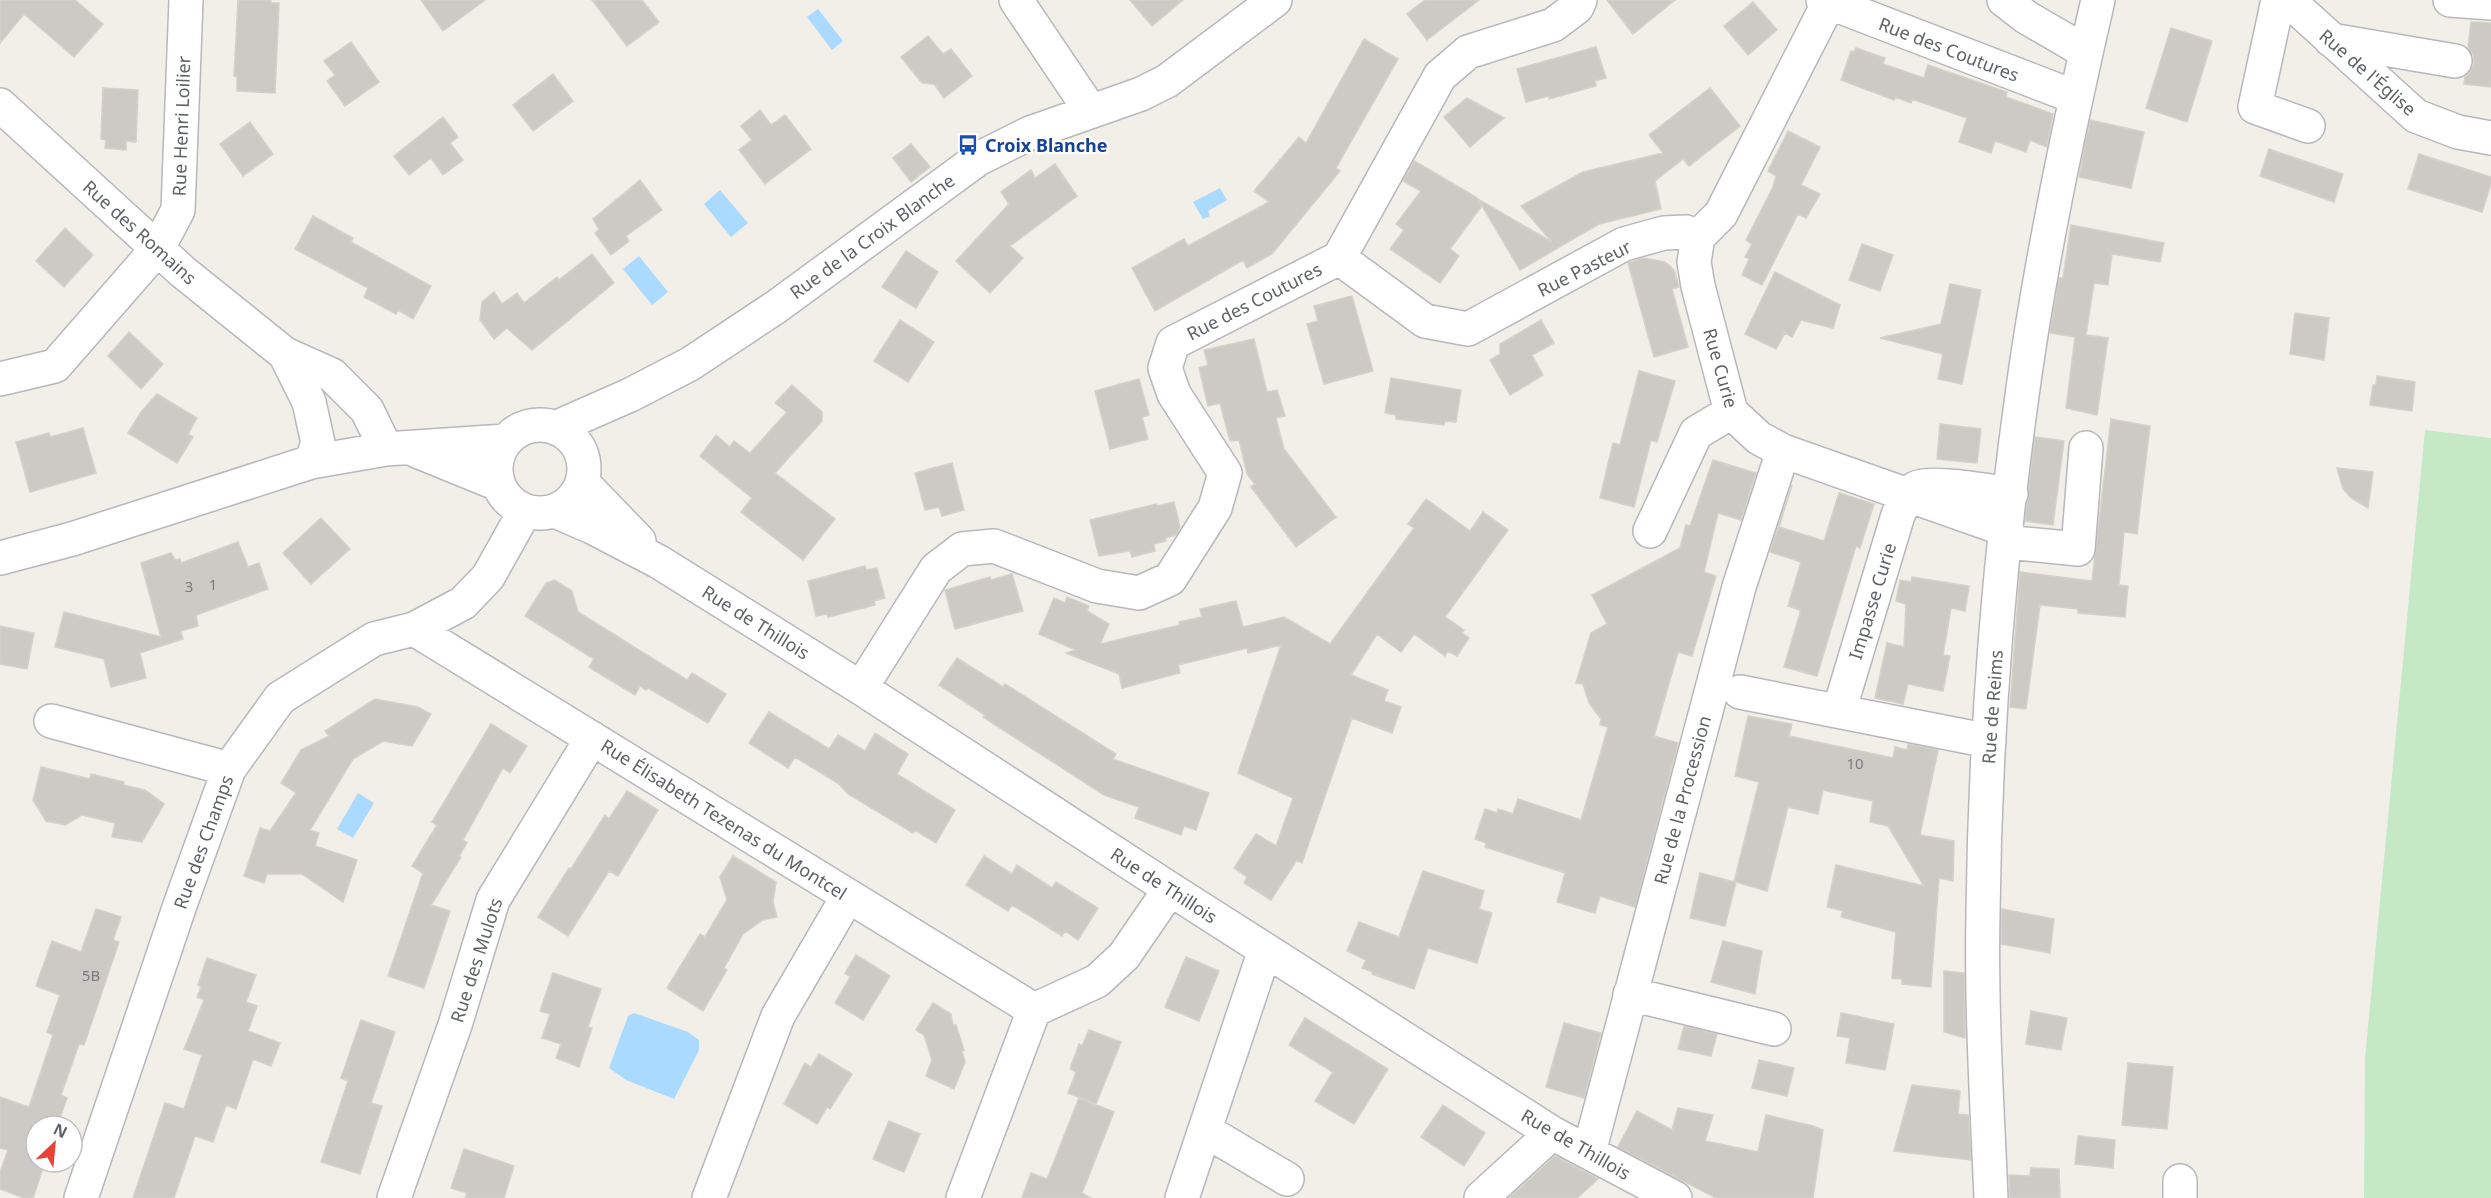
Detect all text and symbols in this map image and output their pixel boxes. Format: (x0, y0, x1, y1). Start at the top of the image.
street label: Rue des Coutures (1875, 11, 2023, 87)
street label: Rue de l'Église (2315, 23, 2421, 121)
street label: Rue Henri Loilier (167, 55, 195, 197)
bus stop icon: Croix Blanche (956, 133, 980, 157)
place label: Croix Blanche (985, 133, 1108, 157)
street label: Rue de la Croix Blanche (785, 168, 959, 304)
street label: Rue des Romains (78, 175, 202, 289)
street label: Rue Pasteur (1533, 234, 1635, 302)
street label: Rue des Coutures (1182, 257, 1326, 345)
street label: Rue Curie (1698, 325, 1744, 411)
street label: Impasse Curie (1843, 540, 1901, 662)
house number: 1 (209, 574, 217, 594)
house number: 3 (185, 576, 193, 596)
street label: Rue de Thillois (698, 579, 814, 665)
street label: Rue de Reims (1976, 649, 2008, 765)
street label: Rue de la Procession (1648, 713, 1716, 887)
street label: Rue Élisabeth Tezenas du Montcel (596, 733, 852, 905)
house number: 10 (1846, 753, 1864, 773)
street label: Rue des Champs (168, 772, 238, 912)
street label: Rue de Thillois (1106, 842, 1222, 928)
street label: Rue des Mulots (445, 895, 507, 1025)
house number: 5B (82, 965, 100, 985)
street label: Rue de Thillois (1517, 1103, 1635, 1185)
north arrow (24, 1114, 84, 1174)
text: N (50, 1118, 71, 1143)

